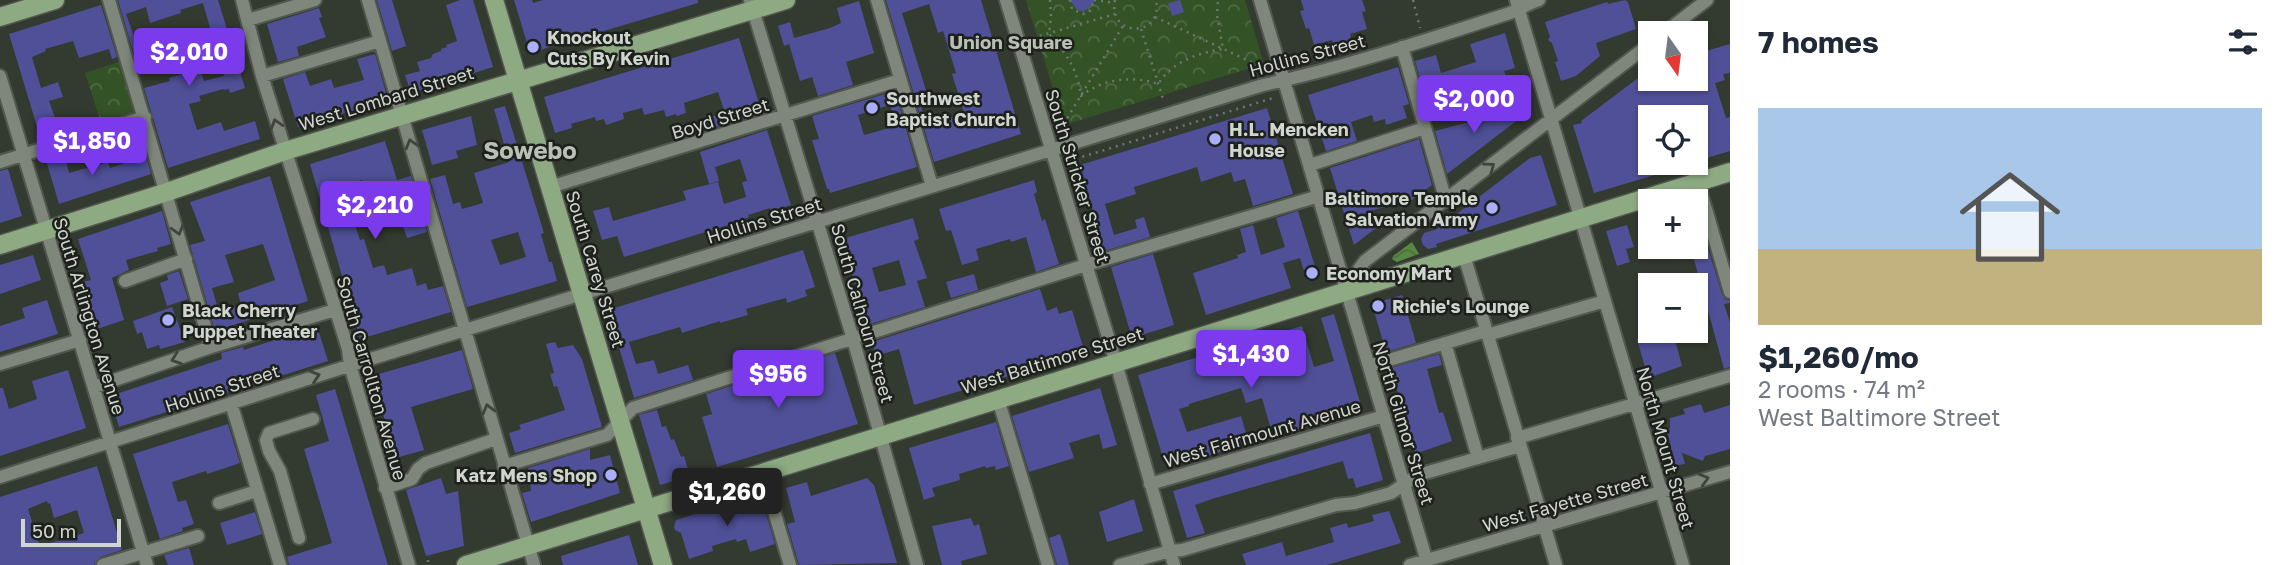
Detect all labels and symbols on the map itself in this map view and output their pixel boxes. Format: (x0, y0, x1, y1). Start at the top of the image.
north arrow (1638, 21, 1708, 91)
place label: Knockout Cuts By Kevin (547, 26, 670, 69)
pin: $2,010 (132, 28, 246, 88)
street label: Hollins Street (1247, 29, 1367, 81)
district label: Union Square (949, 30, 1073, 53)
marker: Knockout Cuts By Kevin (525, 39, 541, 55)
street label: West Lombard Street (296, 61, 476, 135)
pin: $2,000 (1417, 76, 1531, 135)
street label: South Stricker Street (1041, 86, 1115, 266)
place label: Southwest Baptist Church (886, 87, 1016, 130)
street label: Boyd Street (668, 93, 772, 143)
marker: Southwest Baptist Church (864, 100, 880, 116)
pin: $1,850 (35, 118, 149, 177)
place label: H.L. Mencken House (1229, 118, 1349, 161)
one-way arrow (270, 119, 285, 131)
marker: H.L. Mencken House (1207, 131, 1223, 147)
district label: Sowebo (483, 135, 577, 164)
one-way arrow (404, 138, 419, 150)
one-way arrow (1482, 163, 1494, 176)
pin: $2,210 (318, 182, 432, 241)
place label: Baltimore Temple Salvation Army (1324, 187, 1478, 230)
street label: South Carey Street (562, 188, 630, 350)
street label: Hollins Street (704, 192, 824, 248)
marker: Baltimore Temple Salvation Army (1484, 200, 1500, 216)
street label: South Arlington Avenue (50, 215, 130, 417)
street label: South Calhoun Street (827, 221, 899, 405)
one-way arrow (169, 224, 184, 236)
place label: Economy Mart (1326, 262, 1452, 284)
marker: Economy Mart (1304, 265, 1320, 281)
street label: South Carrollton Avenue (332, 273, 412, 483)
place label: Richie's Lounge (1392, 295, 1530, 317)
marker: Richie's Lounge (1370, 298, 1386, 314)
place label: Black Cherry Puppet Theater (182, 299, 318, 342)
marker: Black Cherry Puppet Theater (160, 312, 176, 328)
street label: West Baltimore Street (958, 322, 1146, 398)
pin: $1,430 (1194, 330, 1308, 390)
street label: North Gilmor Street (1369, 339, 1439, 507)
pin: $956 (737, 350, 819, 410)
one-way arrow (171, 351, 183, 365)
street label: Hollins Street (162, 359, 282, 417)
street label: North Mount Street (1632, 364, 1700, 532)
one-way arrow (309, 370, 321, 384)
street label: West Fairmount Avenue (1161, 394, 1363, 472)
one-way arrow (482, 403, 496, 415)
place label: Katz Mens Shop (456, 464, 597, 486)
marker: Katz Mens Shop (603, 467, 619, 483)
pin: $1,260 (670, 468, 784, 528)
street label: West Fayette Street (1480, 468, 1650, 536)
one-way arrow (1698, 473, 1710, 488)
scale bar (21, 516, 121, 548)

